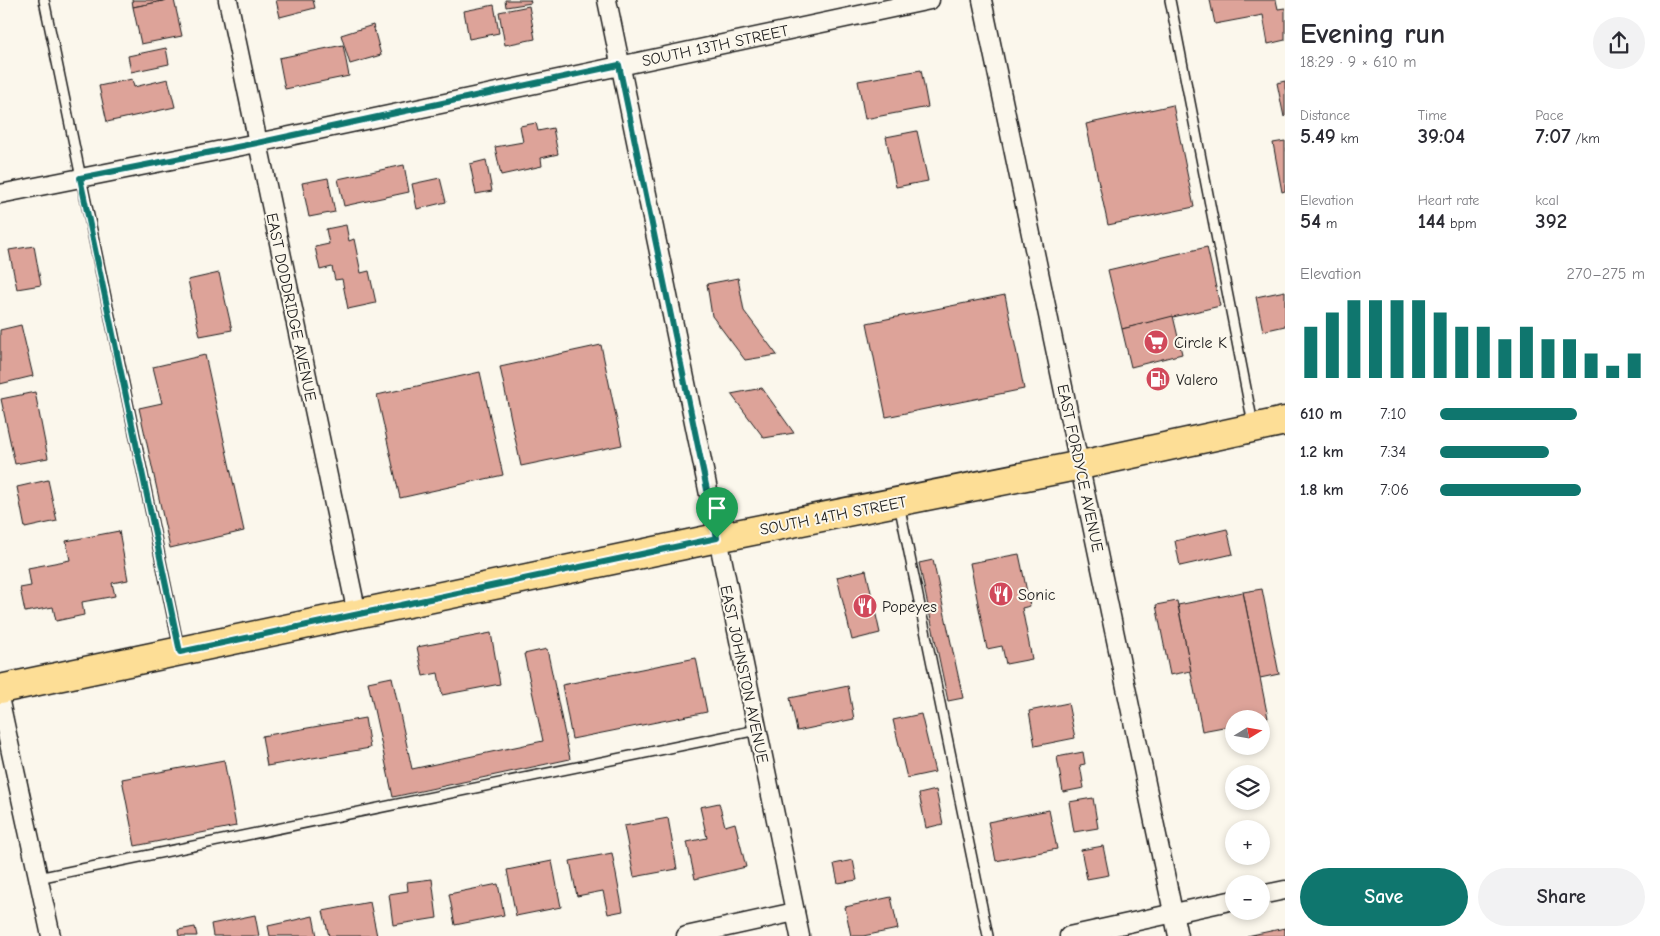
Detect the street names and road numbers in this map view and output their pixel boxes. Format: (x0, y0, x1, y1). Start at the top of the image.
street label: SOUTH 13TH STREET (640, 21, 791, 70)
street label: EAST DODDRIDGE AVENUE (262, 211, 320, 403)
street label: EAST FORDYCE AVENUE (1053, 383, 1107, 554)
street label: SOUTH 14TH STREET (758, 493, 909, 539)
street label: EAST JOHNSTON AVENUE (716, 583, 772, 765)

